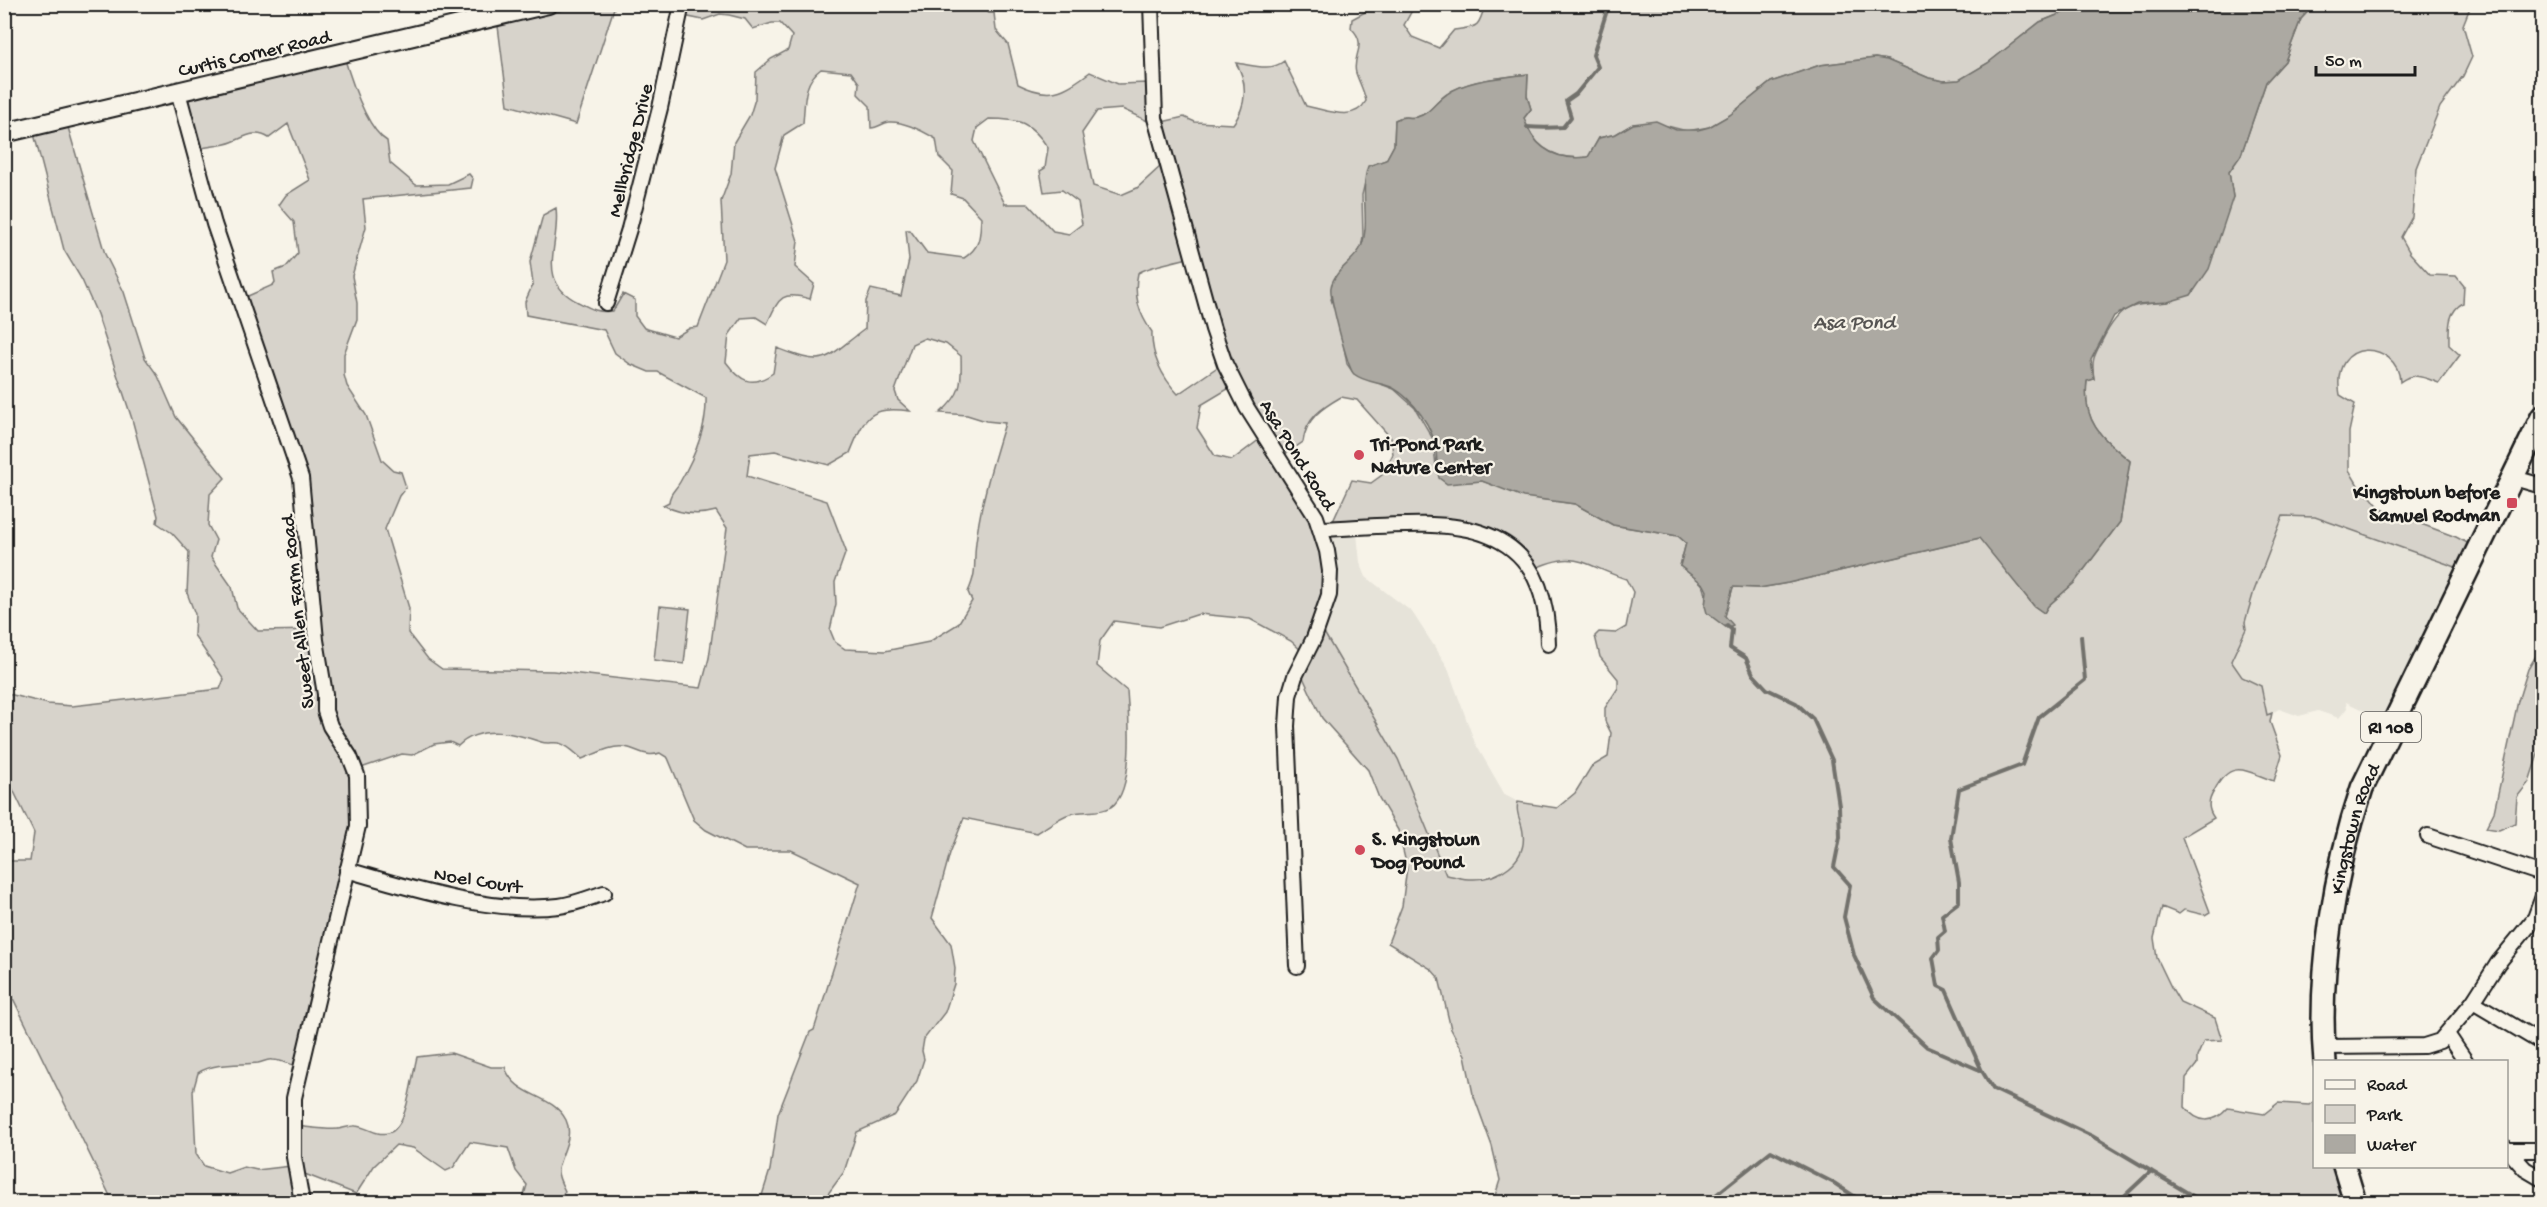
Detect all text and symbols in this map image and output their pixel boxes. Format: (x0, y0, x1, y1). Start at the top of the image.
street label: Curtis Corner Road (176, 26, 335, 84)
scale bar (2316, 39, 2415, 77)
text: 50 m (2325, 52, 2362, 73)
street label: Mellbridge Drive (605, 81, 660, 220)
water label: Asa Pond (1813, 312, 1897, 337)
street label: Asa Pond Road (1253, 396, 1340, 517)
place label: Tri-Pond Park Nature Center (1369, 435, 1493, 481)
marker: Tri-Pond Park Nature Center (1352, 448, 1366, 462)
place label: Kingstown before Samuel Rodman (2352, 483, 2501, 529)
marker: Kingstown before Samuel Rodman (2505, 496, 2519, 510)
street label: Sweet Allen Farm Road (278, 511, 321, 710)
road number: RI 108 (2361, 712, 2421, 742)
street label: Kingstown Road (2327, 759, 2388, 896)
place label: S. Kingstown Dog Pound (1370, 830, 1480, 876)
marker: S. Kingstown Dog Pound (1353, 843, 1367, 857)
street label: Noel Court (432, 864, 525, 901)
legend (2313, 1060, 2508, 1168)
text: Road (2367, 1076, 2408, 1097)
text: Park (2366, 1106, 2403, 1127)
text: Water (2367, 1136, 2417, 1157)

